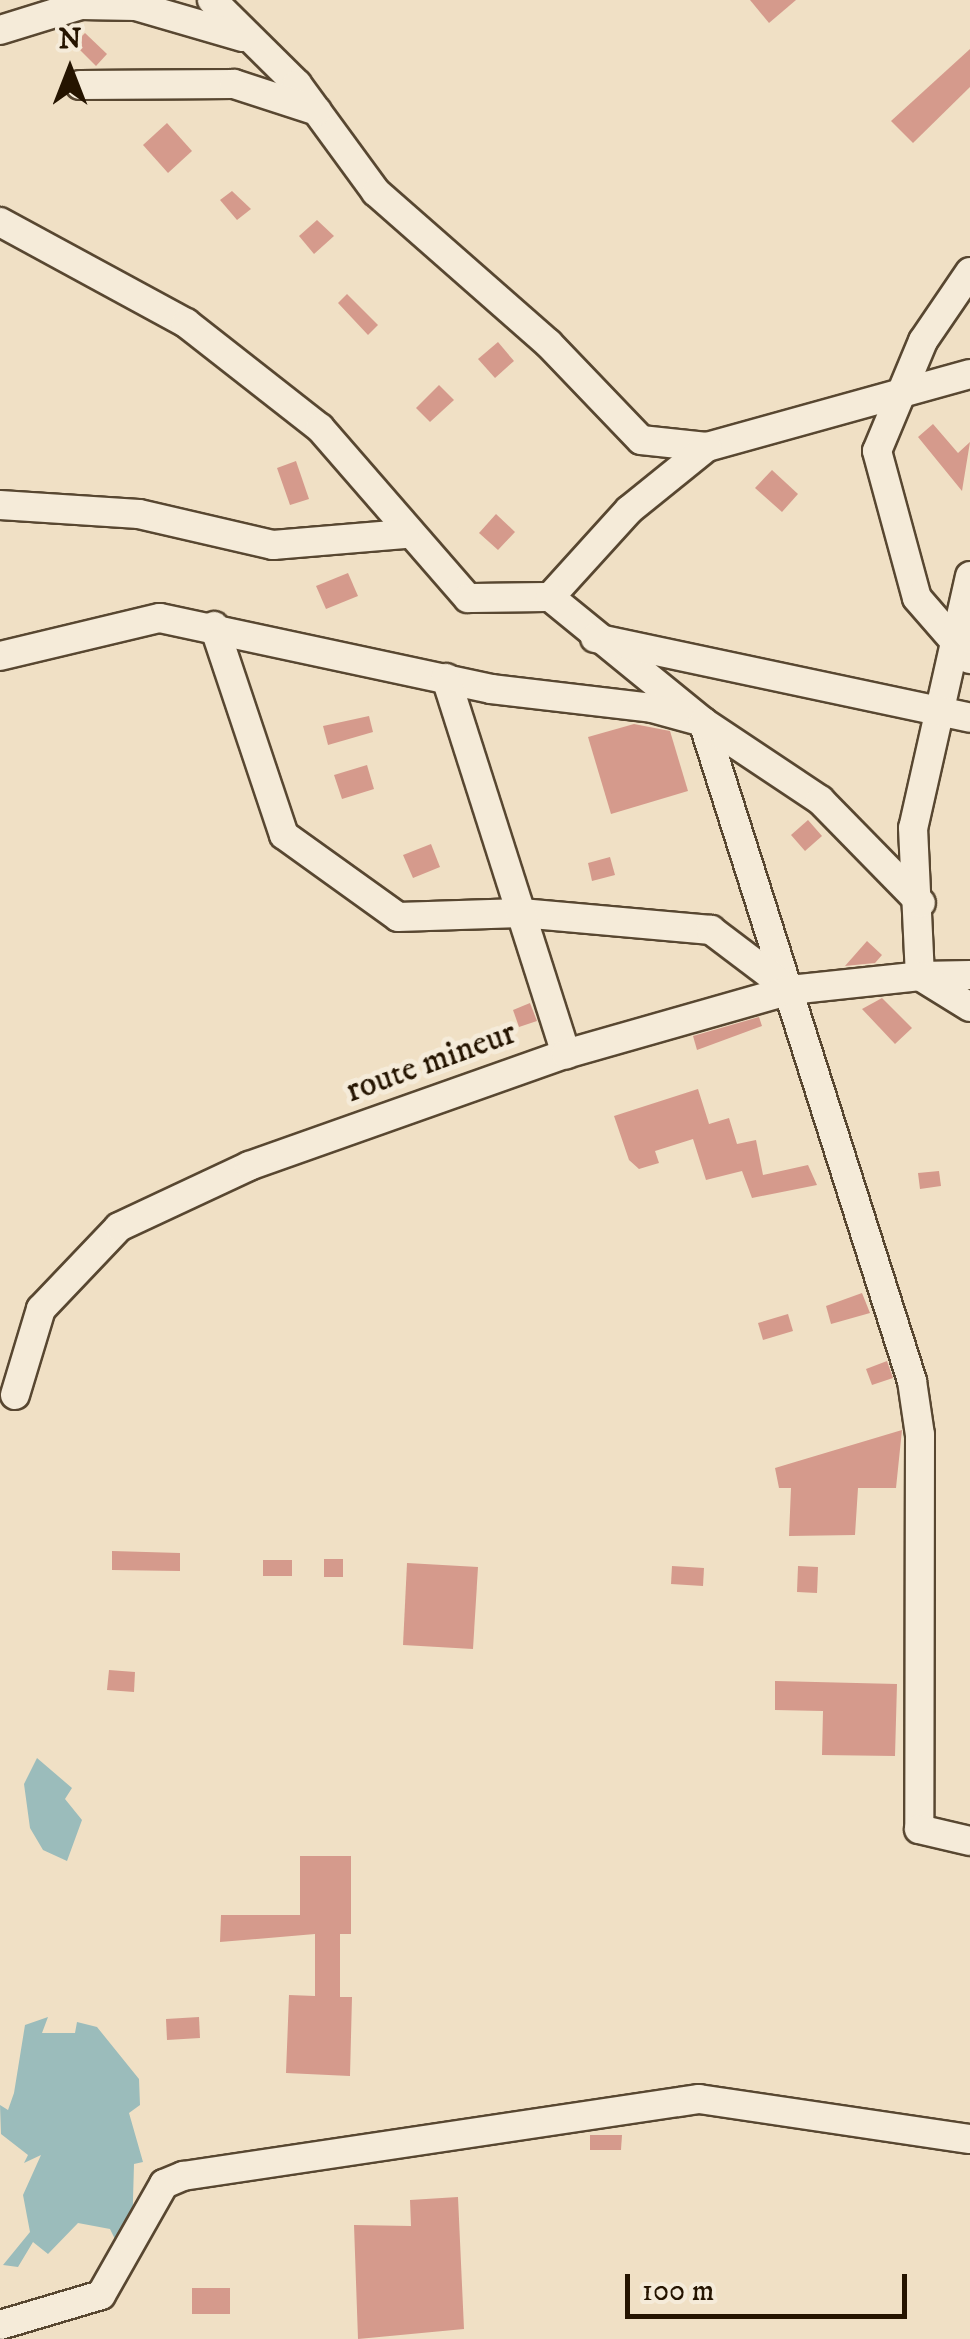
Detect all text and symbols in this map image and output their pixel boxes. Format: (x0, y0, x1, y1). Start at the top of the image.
north arrow (20, 20, 120, 120)
text: N (59, 22, 81, 57)
street label: route mineur (340, 1012, 522, 1112)
scale bar (630, 2254, 912, 2316)
text: 100 m (642, 2273, 714, 2310)

